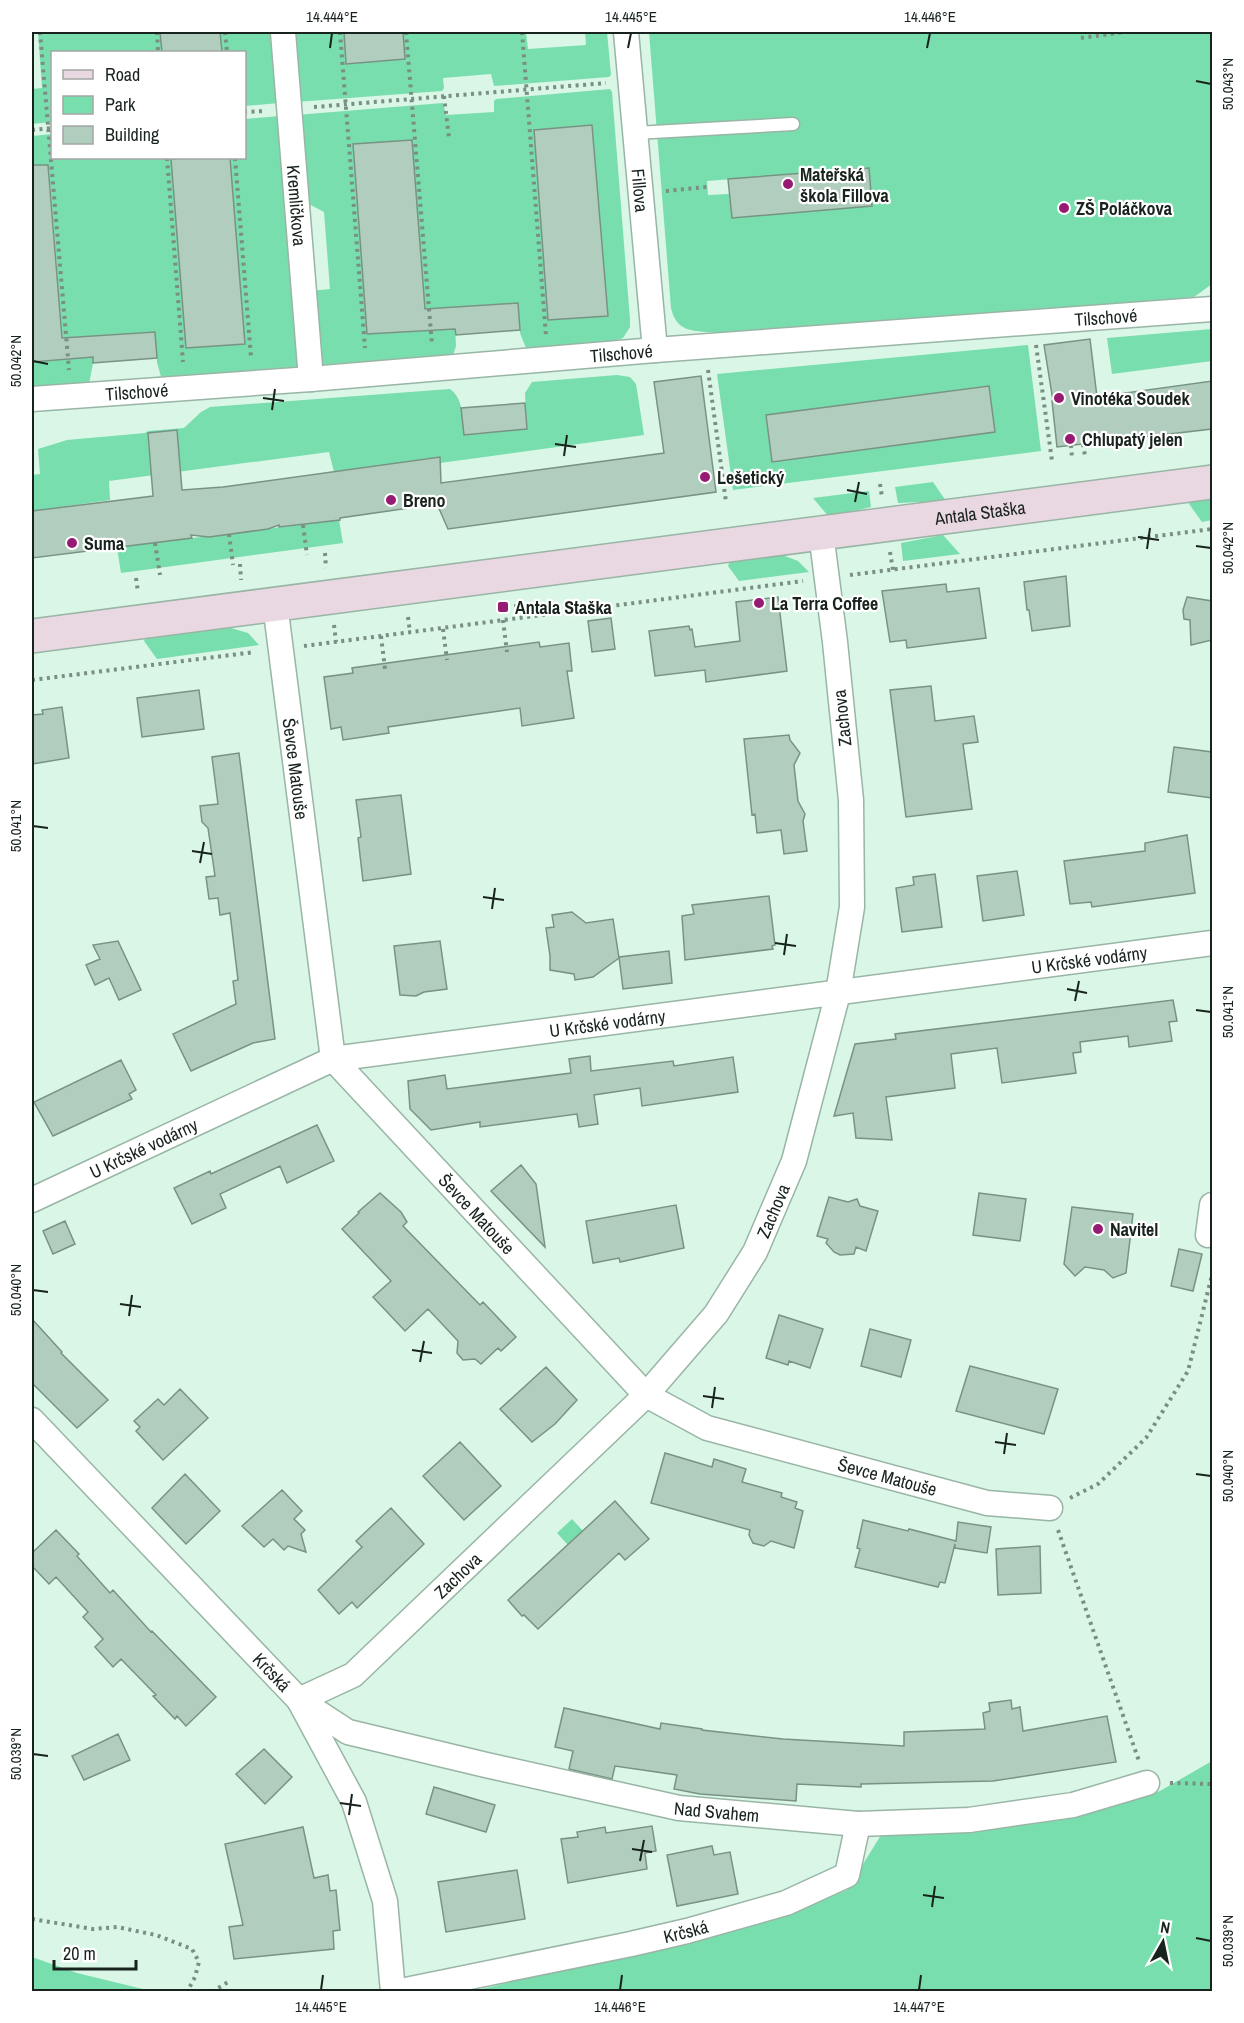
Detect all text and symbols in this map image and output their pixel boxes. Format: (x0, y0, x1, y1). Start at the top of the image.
text: 14.444°E (306, 6, 358, 27)
text: 14.445°E (605, 6, 657, 27)
text: 14.446°E (904, 6, 956, 27)
legend (51, 51, 246, 159)
text: 50.043°N (1217, 58, 1238, 110)
text: Road (105, 62, 140, 87)
text: Park (105, 92, 136, 117)
text: Building (105, 122, 160, 147)
place label: Mateřská škola Fillova (800, 162, 889, 208)
street label: Kremličkova (281, 164, 313, 247)
street label: Fillova (626, 168, 655, 213)
marker: Mateřská škola Fillova (781, 177, 795, 191)
place label: ZŠ Poláčkova (1076, 196, 1173, 221)
marker: ZŠ Poláčkova (1057, 201, 1071, 215)
street label: Tilschové (1074, 302, 1138, 332)
text: 50.042°N (5, 335, 26, 387)
street label: Tilschové (589, 338, 654, 368)
street label: Tilschové (104, 377, 169, 406)
place label: Vinotéka Soudek (1071, 386, 1190, 411)
marker: Vinotéka Soudek (1052, 391, 1066, 405)
place label: Chlupatý jelen (1082, 427, 1183, 452)
marker: Chlupatý jelen (1063, 432, 1077, 446)
place label: Lešetický (717, 465, 785, 490)
marker: Lešetický (698, 470, 712, 484)
place label: Breno (403, 488, 446, 513)
marker: Breno (384, 493, 398, 507)
street label: Antala Staška (932, 494, 1027, 531)
text: 50.042°N (1217, 522, 1238, 574)
place label: Suma (84, 531, 125, 556)
marker: Suma (65, 536, 79, 550)
place label: La Terra Coffee (771, 591, 878, 616)
place label: Antala Staška (515, 595, 613, 620)
marker: La Terra Coffee (752, 596, 766, 610)
marker: Antala Staška (496, 600, 510, 614)
street label: Zachova (827, 689, 857, 747)
street label: Ševce Matouše (277, 717, 315, 821)
text: 50.041°N (5, 800, 26, 852)
street label: U Krčské vodárny (1030, 939, 1149, 979)
text: 50.041°N (1217, 986, 1238, 1038)
street label: U Krčské vodárny (548, 1003, 667, 1043)
street label: U Krčské vodárny (85, 1112, 202, 1184)
street label: Ševce Matouše (433, 1168, 521, 1259)
street label: Zachova (750, 1180, 795, 1242)
place label: Navitel (1110, 1217, 1158, 1242)
marker: Navitel (1091, 1222, 1105, 1236)
text: 50.040°N (5, 1264, 26, 1316)
text: 50.040°N (1217, 1450, 1238, 1502)
street label: Ševce Matouše (835, 1451, 940, 1502)
street label: Zachova (428, 1547, 487, 1604)
street label: Krčská (248, 1647, 297, 1697)
text: 50.039°N (5, 1728, 26, 1780)
street label: Nad Svahem (673, 1795, 760, 1828)
north arrow (1133, 1912, 1193, 1972)
street label: Krčská (661, 1913, 711, 1949)
text: 50.039°N (1217, 1915, 1238, 1967)
text: N (1159, 1916, 1172, 1939)
scale bar (54, 1933, 136, 1971)
text: 20 m (63, 1941, 96, 1966)
text: 14.445°E (295, 1996, 347, 2017)
text: 14.446°E (594, 1996, 646, 2017)
text: 14.447°E (893, 1996, 945, 2017)

